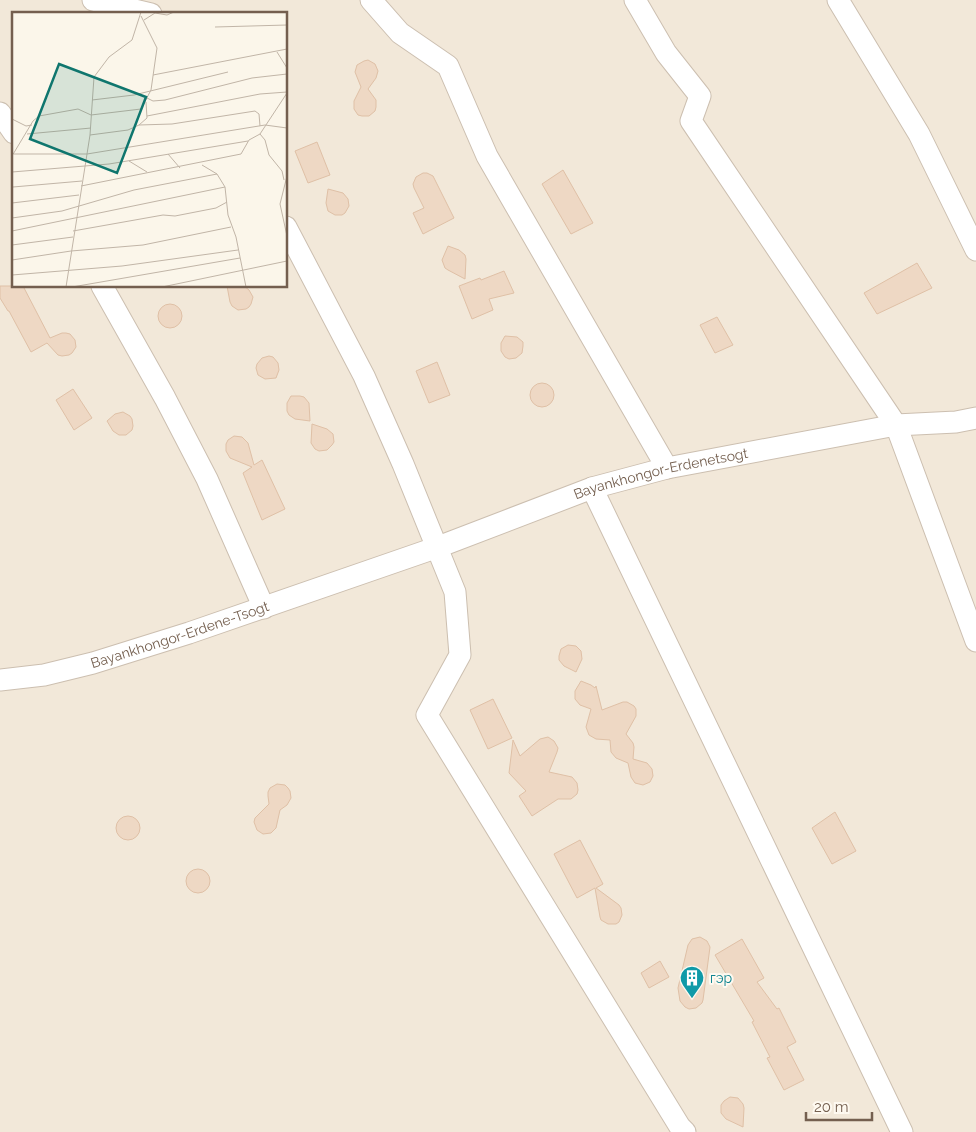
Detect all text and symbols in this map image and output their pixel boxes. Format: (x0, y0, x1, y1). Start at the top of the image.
inset map (12, 12, 288, 288)
street label: Bayankhongor-Erdenetsogt (571, 445, 750, 502)
street label: Bayankhongor-Erdene-Tsogt (89, 598, 271, 671)
building icon: гэр (679, 965, 705, 999)
place label: гэр (710, 970, 732, 986)
scale bar (806, 1090, 872, 1122)
text: 20 m (814, 1098, 849, 1116)

